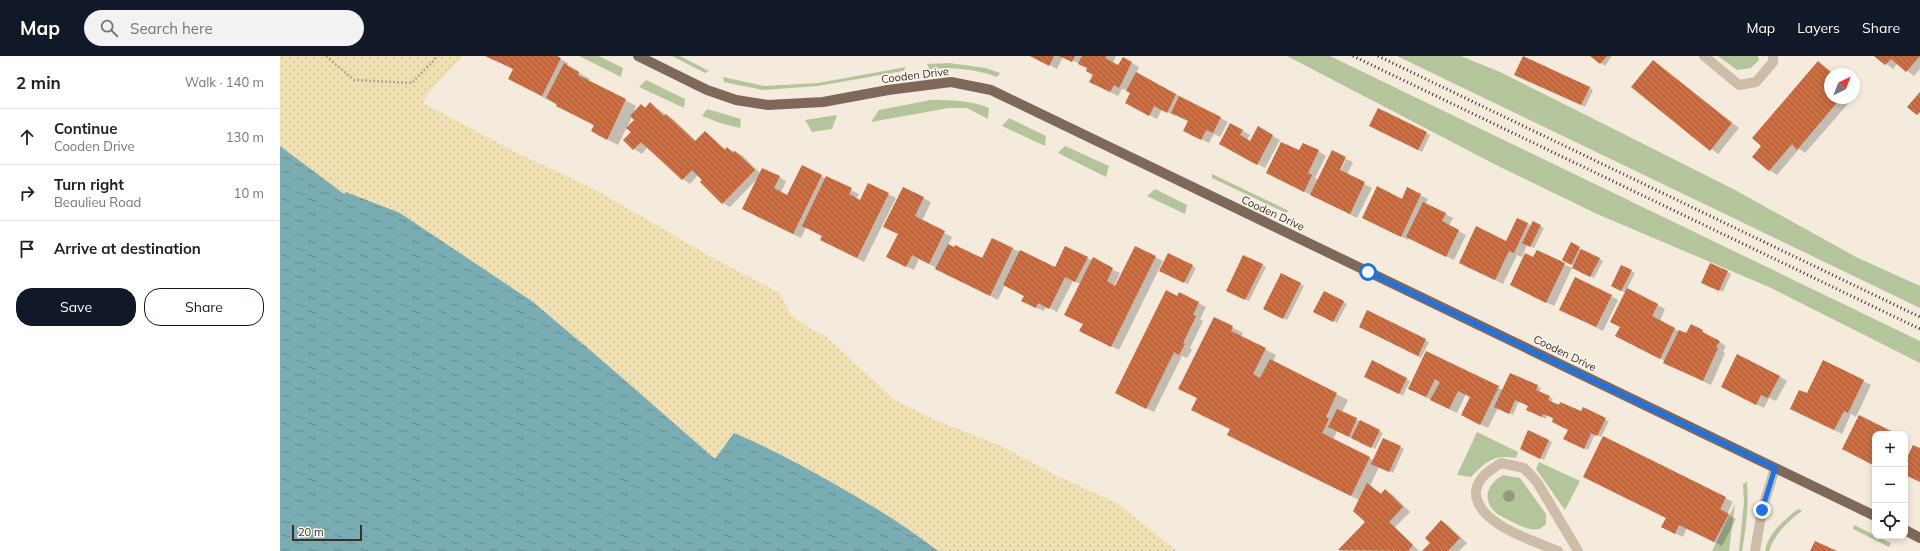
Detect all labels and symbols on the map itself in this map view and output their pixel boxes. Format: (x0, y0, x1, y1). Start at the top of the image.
street label: Cooden Drive (880, 64, 950, 86)
north arrow (1824, 68, 1860, 104)
street label: Cooden Drive (1239, 192, 1307, 234)
route start (1359, 263, 1377, 281)
street label: Cooden Drive (1531, 332, 1599, 374)
route end (1753, 501, 1771, 519)
scale bar (292, 523, 362, 542)

